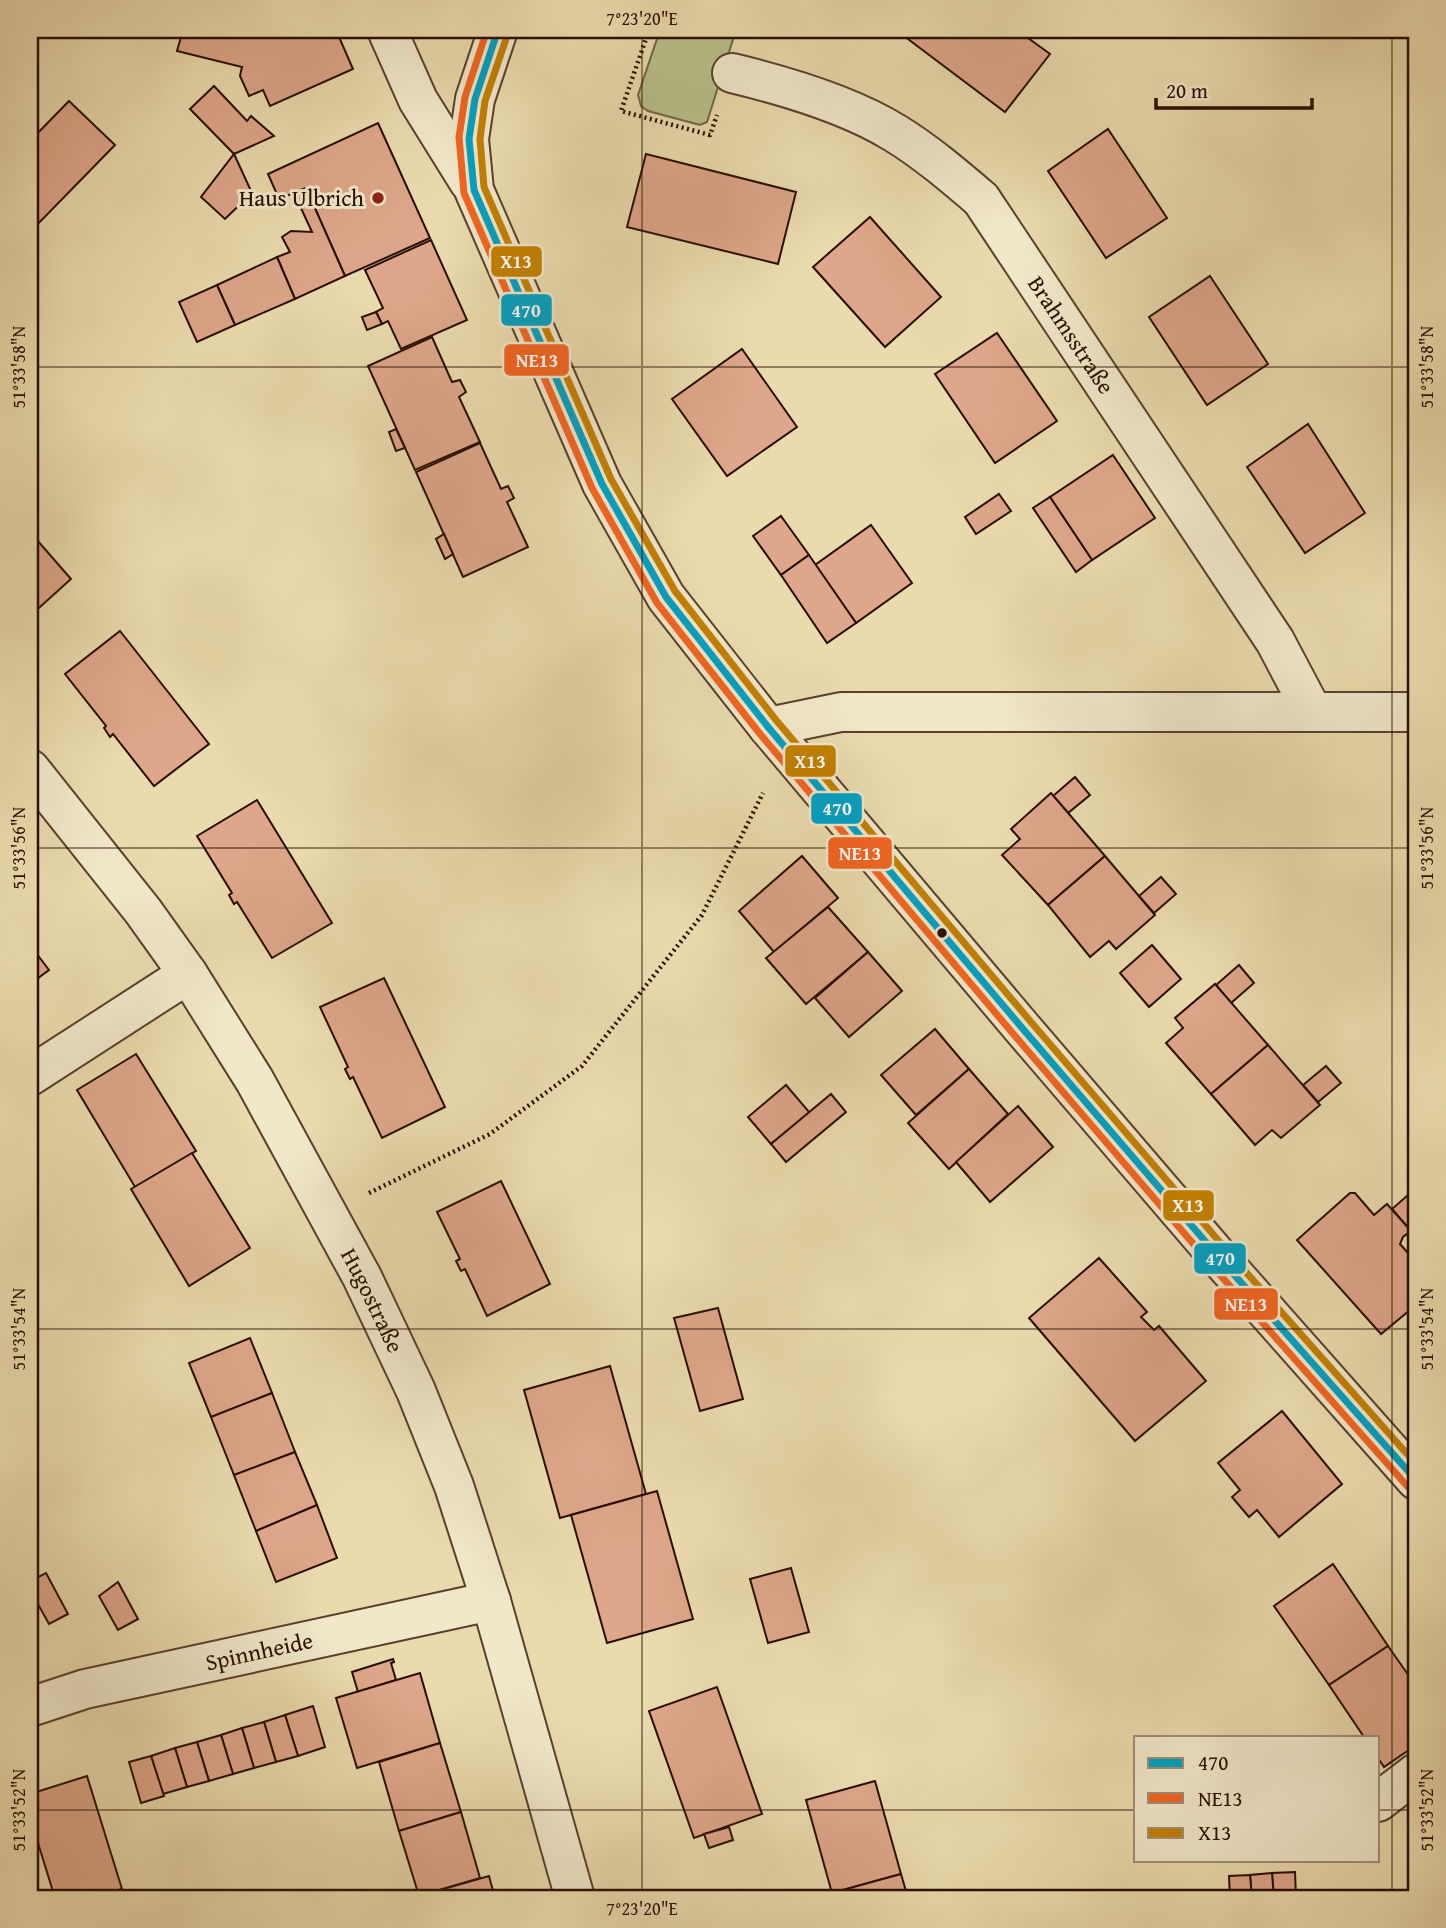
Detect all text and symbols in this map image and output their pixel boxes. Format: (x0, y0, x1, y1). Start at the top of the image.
text: 7°23'20"E (606, 5, 678, 32)
scale bar (1156, 66, 1311, 110)
text: 20 m (1166, 75, 1208, 106)
place label: Haus Ulbrich (239, 181, 364, 214)
marker: Haus Ulbrich (370, 190, 386, 206)
line badge: X13 (490, 245, 543, 278)
text: X13 (500, 247, 532, 275)
street label: Brahmsstraße (1020, 269, 1123, 400)
line badge: 470 (500, 293, 553, 327)
text: 470 (511, 296, 541, 324)
text: 51°33'58"N (5, 325, 32, 408)
text: 51°33'58"N (1413, 325, 1440, 408)
line badge: NE13 (503, 343, 570, 377)
text: NE13 (516, 346, 558, 374)
line badge: X13 (784, 744, 837, 778)
text: X13 (794, 747, 826, 775)
line badge: 470 (810, 792, 863, 825)
text: 470 (822, 794, 852, 822)
text: 51°33'56"N (5, 806, 32, 889)
text: 51°33'56"N (1413, 806, 1440, 889)
line badge: NE13 (827, 836, 893, 870)
text: NE13 (839, 839, 881, 867)
unlabelled marker (935, 926, 949, 940)
line badge: X13 (1162, 1189, 1215, 1222)
text: X13 (1172, 1191, 1204, 1219)
street label: Hugostraße (333, 1242, 412, 1358)
line badge: 470 (1193, 1242, 1247, 1275)
text: 470 (1205, 1244, 1235, 1272)
text: 51°33'54"N (5, 1287, 32, 1370)
line badge: NE13 (1213, 1287, 1279, 1321)
text: 51°33'54"N (1413, 1287, 1440, 1370)
text: NE13 (1225, 1290, 1267, 1318)
street label: Spinnheide (202, 1623, 316, 1678)
legend (1134, 1736, 1380, 1862)
text: 470 (1198, 1747, 1228, 1778)
text: 51°33'52"N (5, 1768, 32, 1851)
text: 51°33'52"N (1413, 1768, 1440, 1851)
text: NE13 (1198, 1783, 1243, 1814)
text: X13 (1198, 1817, 1231, 1848)
text: 7°23'20"E (606, 1895, 678, 1922)

